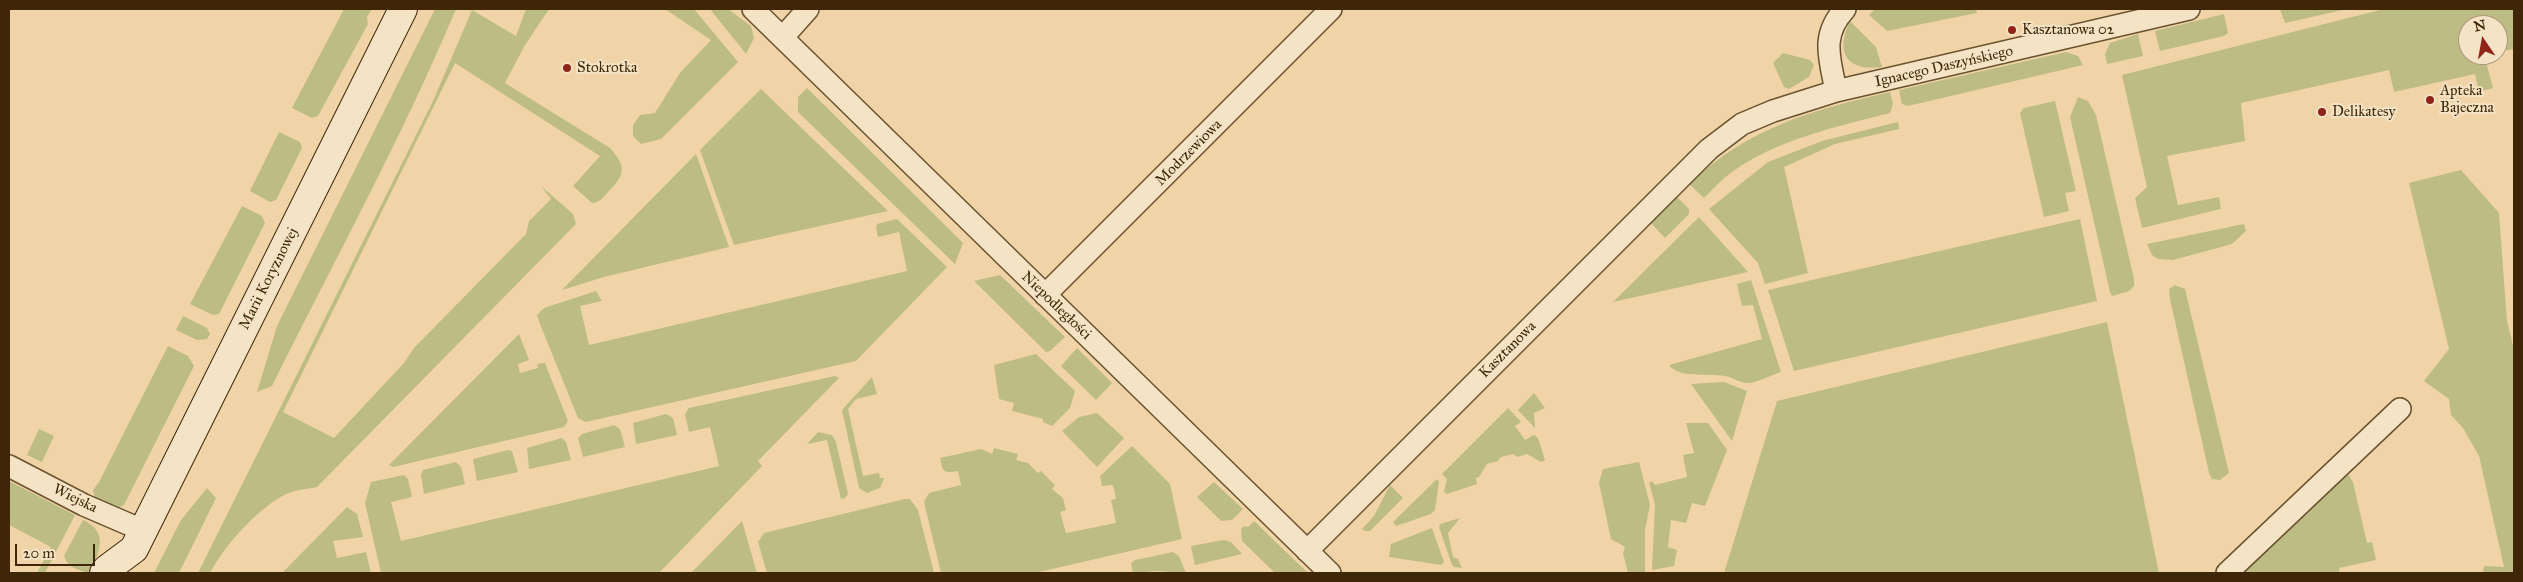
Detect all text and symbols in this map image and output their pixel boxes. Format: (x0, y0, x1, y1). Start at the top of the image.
north arrow (2458, 15, 2508, 65)
text: N (2472, 16, 2488, 35)
place label: Kasztanowa 02 (2022, 21, 2114, 39)
marker: Kasztanowa 02 (2006, 24, 2018, 36)
street label: Ignacego Daszyńskiego (1873, 42, 2015, 92)
place label: Stokrotka (577, 59, 637, 77)
marker: Stokrotka (561, 62, 573, 74)
place label: Apteka Bajeczna (2440, 82, 2494, 117)
marker: Apteka Bajeczna (2424, 94, 2436, 106)
place label: Delikatesy (2332, 103, 2396, 121)
marker: Delikatesy (2316, 106, 2328, 118)
street label: Modrzewiowa (1152, 116, 1226, 190)
street label: Marii Koryznowej (236, 225, 302, 333)
street label: Niepodległości (1017, 268, 1095, 344)
street label: Kasztanowa (1476, 318, 1540, 382)
street label: Wiejska (50, 481, 100, 517)
scale bar (18, 534, 98, 566)
text: 20 m (23, 544, 55, 562)

